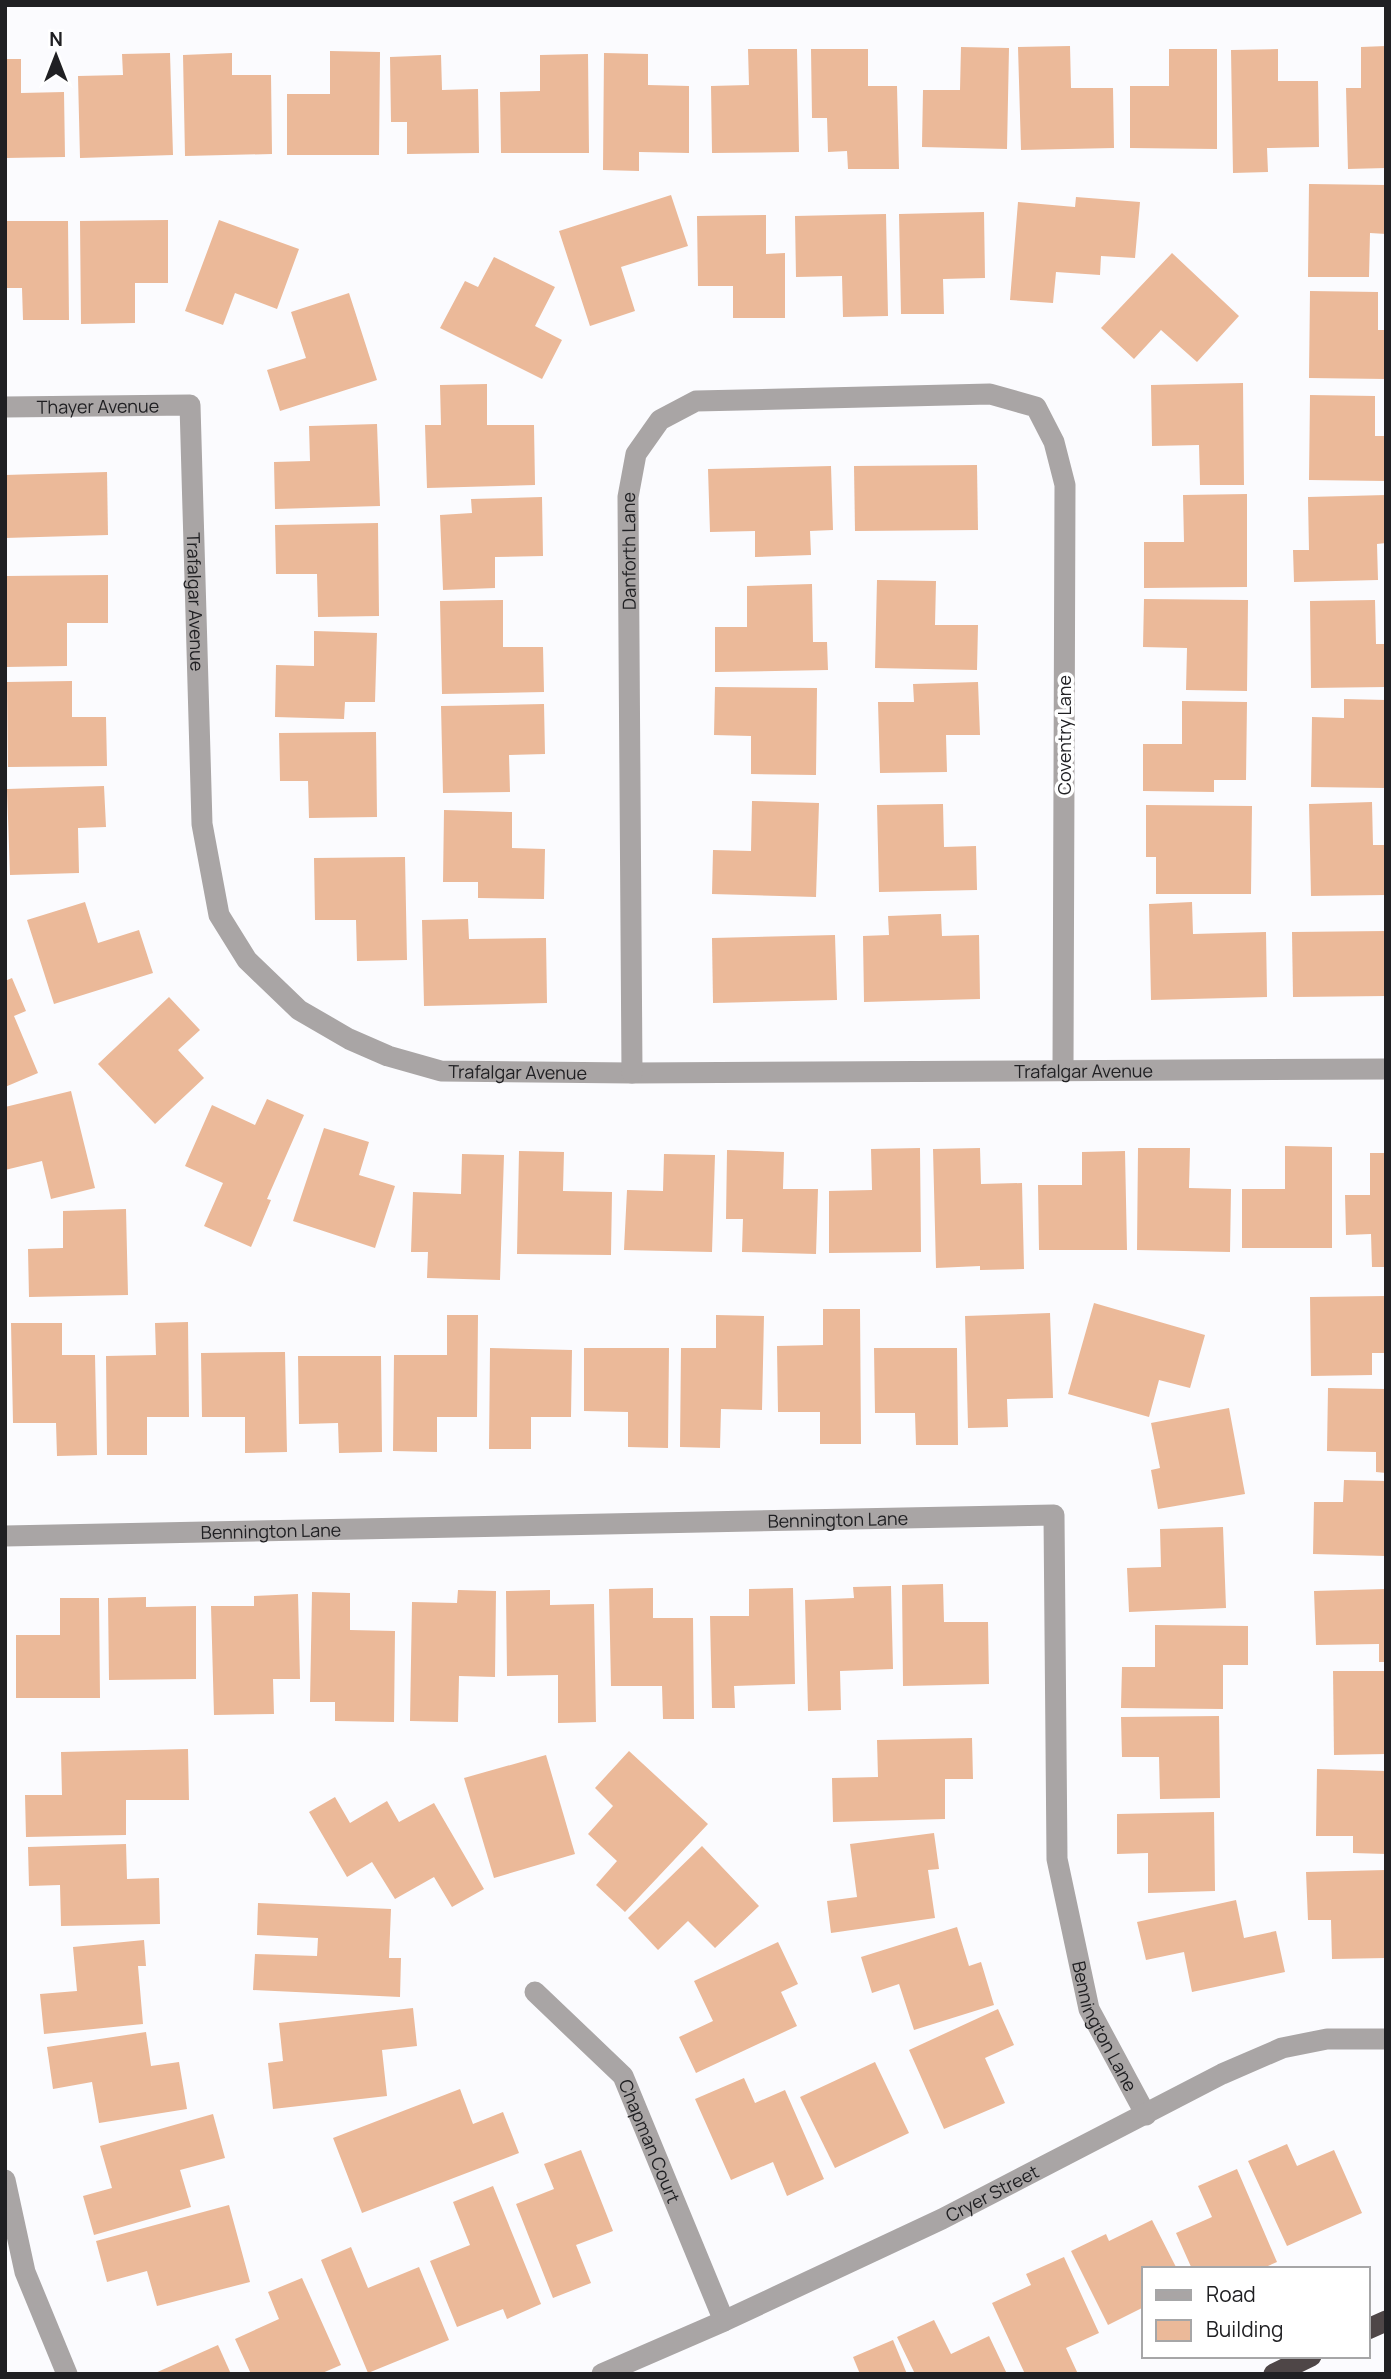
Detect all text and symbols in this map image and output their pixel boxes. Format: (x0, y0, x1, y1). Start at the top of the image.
north arrow (21, 21, 91, 91)
text: N (49, 26, 63, 52)
street label: Thayer Avenue (37, 393, 159, 419)
street label: Danforth Lane (616, 492, 641, 610)
street label: Trafalgar Avenue (182, 532, 210, 672)
street label: Coventry Lane (1052, 675, 1076, 795)
street label: Trafalgar Avenue (1014, 1058, 1153, 1083)
street label: Trafalgar Avenue (448, 1059, 587, 1085)
street label: Bennington Lane (767, 1506, 908, 1533)
street label: Bennington Lane (200, 1517, 341, 1544)
street label: Bennington Lane (1067, 1959, 1143, 2095)
street label: Chapman Court (614, 2076, 686, 2207)
street label: Cryer Street (941, 2159, 1043, 2227)
legend (1142, 2267, 1370, 2358)
text: Road (1206, 2280, 1256, 2308)
text: Building (1206, 2315, 1283, 2343)

